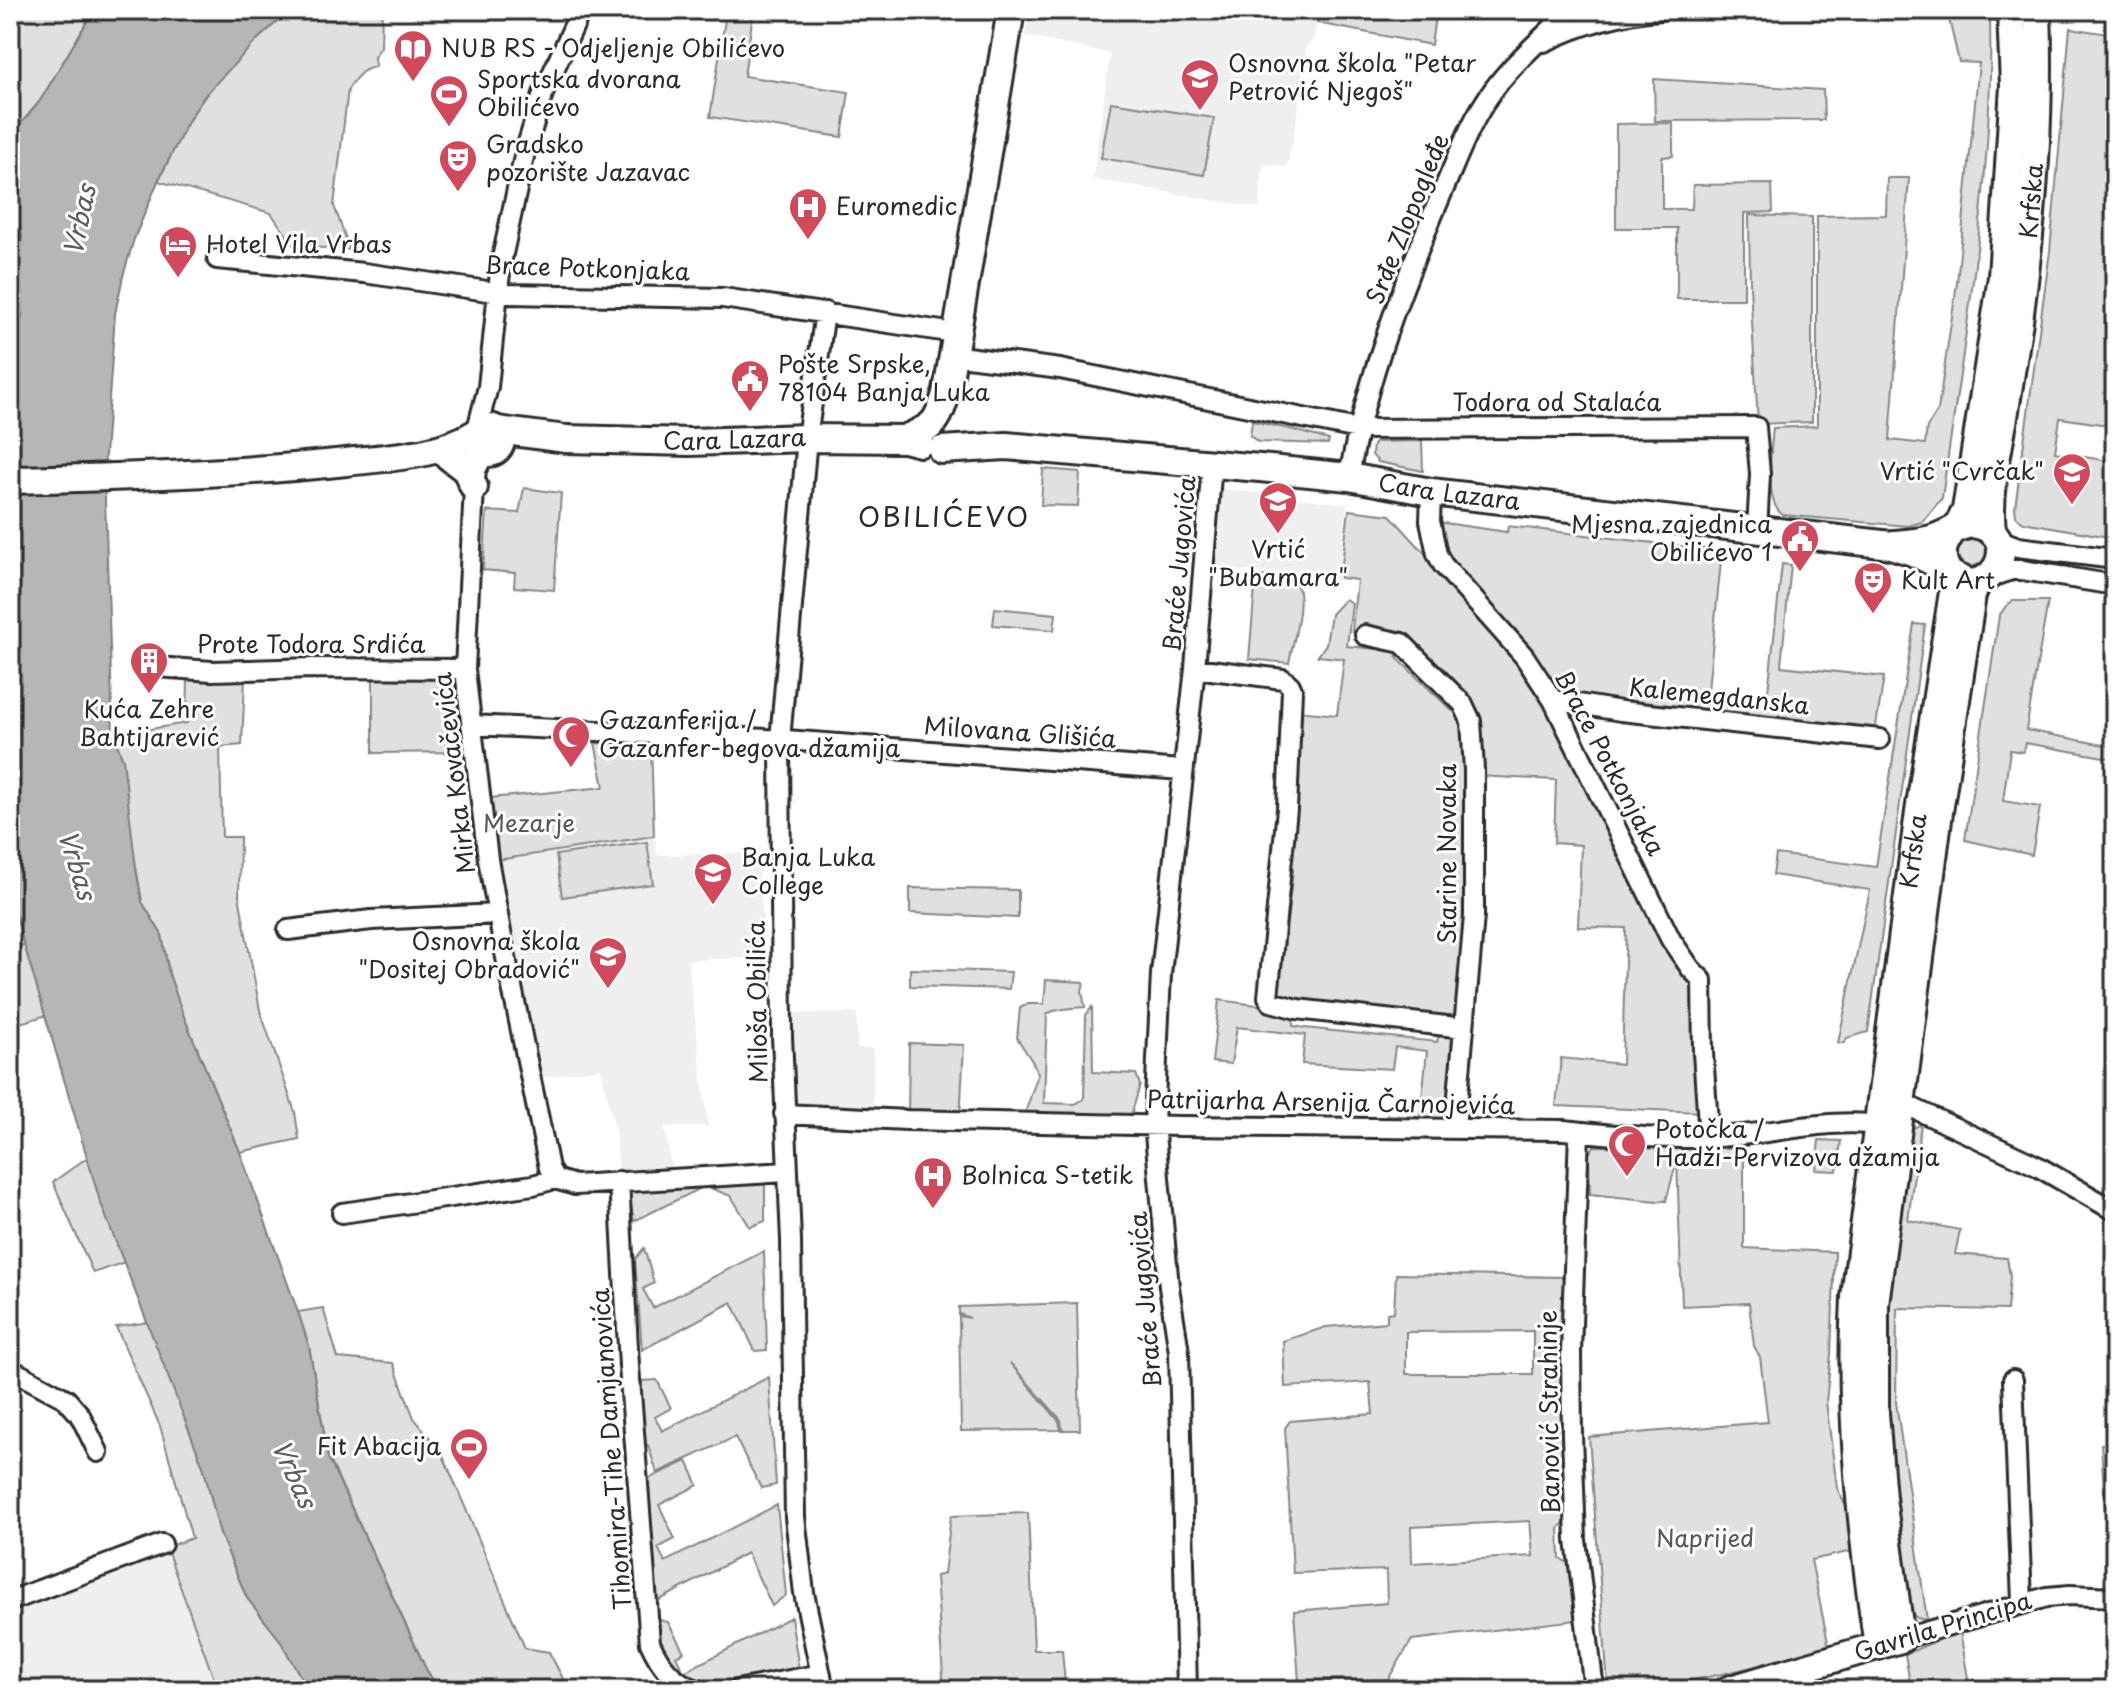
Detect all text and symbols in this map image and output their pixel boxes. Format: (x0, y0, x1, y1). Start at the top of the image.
library icon: NUB RS - Odjeljenje Obilićevo (392, 28, 434, 83)
place label: NUB RS - Odjeljenje Obilićevo (441, 29, 785, 65)
place label: Osnovna škola "Petar Petrović Njegoš" (1228, 44, 1476, 108)
school or university icon: Osnovna škola "Petar Petrović Njegoš" (1179, 57, 1221, 112)
place label: Sportska dvorana Obilićevo (477, 60, 681, 124)
sports icon: Sportska dvorana Obilićevo (428, 73, 470, 128)
place label: Gradsko pozorište Jazavac (486, 125, 690, 189)
street label: Srđe Zlopogleđe (1356, 128, 1457, 309)
theatre icon: Gradsko pozorište Jazavac (437, 138, 479, 193)
street label: Krfska (2009, 162, 2051, 240)
water label: Vrbas (52, 179, 105, 259)
hospital icon: Euromedic (787, 186, 829, 241)
place label: Euromedic (836, 187, 957, 223)
hotel icon: Hotel Vila Vrbas (157, 224, 199, 279)
place label: Hotel Vila Vrbas (206, 225, 392, 261)
street label: Brace Potkonjaka (484, 245, 690, 289)
place label: Pošte Srpske, 78104 Banja Luka (778, 345, 990, 409)
public building icon: Pošte Srpske, 78104 Banja Luka (729, 358, 771, 413)
street label: Todora od Stalaća (1453, 383, 1661, 419)
street label: Cara Lazara (663, 418, 807, 458)
school or university icon: Vrtić "Cvrčak" (2051, 451, 2093, 506)
place label: Vrtić "Cvrčak" (1880, 452, 2044, 488)
street label: Cara Lazara (1376, 463, 1523, 518)
street label: Braće Jugovića (1152, 474, 1204, 653)
school or university icon: Vrtić "Bubamara" (1257, 480, 1299, 535)
district label: OBILIĆEVO (858, 494, 1030, 537)
place label: Mjesna zajednica Obilićevo 1 (1571, 505, 1772, 569)
public building icon: Mjesna zajednica Obilićevo 1 (1779, 518, 1821, 573)
place label: Vrtić "Bubamara" (1208, 530, 1348, 594)
theatre icon: Kult Art (1852, 560, 1894, 615)
place label: Kult Art (1901, 561, 1995, 597)
street label: Prote Todora Srdića (197, 625, 426, 661)
building icon: Kuća Zehre Bahtijarević (128, 640, 170, 695)
street label: Brace Potkonjaka (1547, 663, 1675, 861)
street label: Kalemegdanska (1627, 668, 1811, 722)
street label: Mirka Kovačevića (423, 671, 483, 876)
place label: Kuća Zehre Bahtijarević (79, 690, 219, 754)
place label: Gazanferija / Gazanfer-begova džamija (599, 701, 900, 765)
street label: Milovana Glišića (923, 706, 1118, 756)
mosque icon: Gazanferija / Gazanfer-begova džamija (550, 714, 592, 769)
street label: Starine Novaka (1428, 764, 1464, 944)
park label: Mezarje (483, 804, 575, 840)
street label: Krfska (1889, 811, 1935, 891)
water label: Vrbas (49, 825, 108, 906)
place label: Banja Luka College (741, 838, 875, 902)
school or university icon: Banja Luka College (692, 851, 734, 906)
street label: Miloša Obilića (737, 921, 775, 1083)
place label: Osnovna škola "Dositej Obradović" (358, 922, 580, 986)
school or university icon: Osnovna škola "Dositej Obradović" (587, 935, 629, 990)
street label: Patrijarha Arsenija Čarnojevića (1147, 1080, 1515, 1122)
place label: Potočka / Hadži-Pervizova džamija (1655, 1110, 1940, 1174)
mosque icon: Potočka / Hadži-Pervizova džamija (1606, 1123, 1648, 1178)
hospital icon: Bolnica S-tetik (912, 1155, 954, 1210)
place label: Bolnica S-tetik (961, 1156, 1133, 1192)
street label: Braće Jugovića (1118, 1210, 1170, 1390)
street label: Tihomira-Tihe Damjanovića (581, 1287, 639, 1611)
street label: Banović Strahinje (1528, 1310, 1568, 1514)
sports icon: Fit Abacija (448, 1426, 490, 1481)
place label: Fit Abacija (317, 1427, 441, 1463)
water label: Vrbas (263, 1433, 329, 1516)
park label: Naprijed (1656, 1519, 1754, 1555)
street label: Gavrila Principa (1849, 1581, 2036, 1669)

